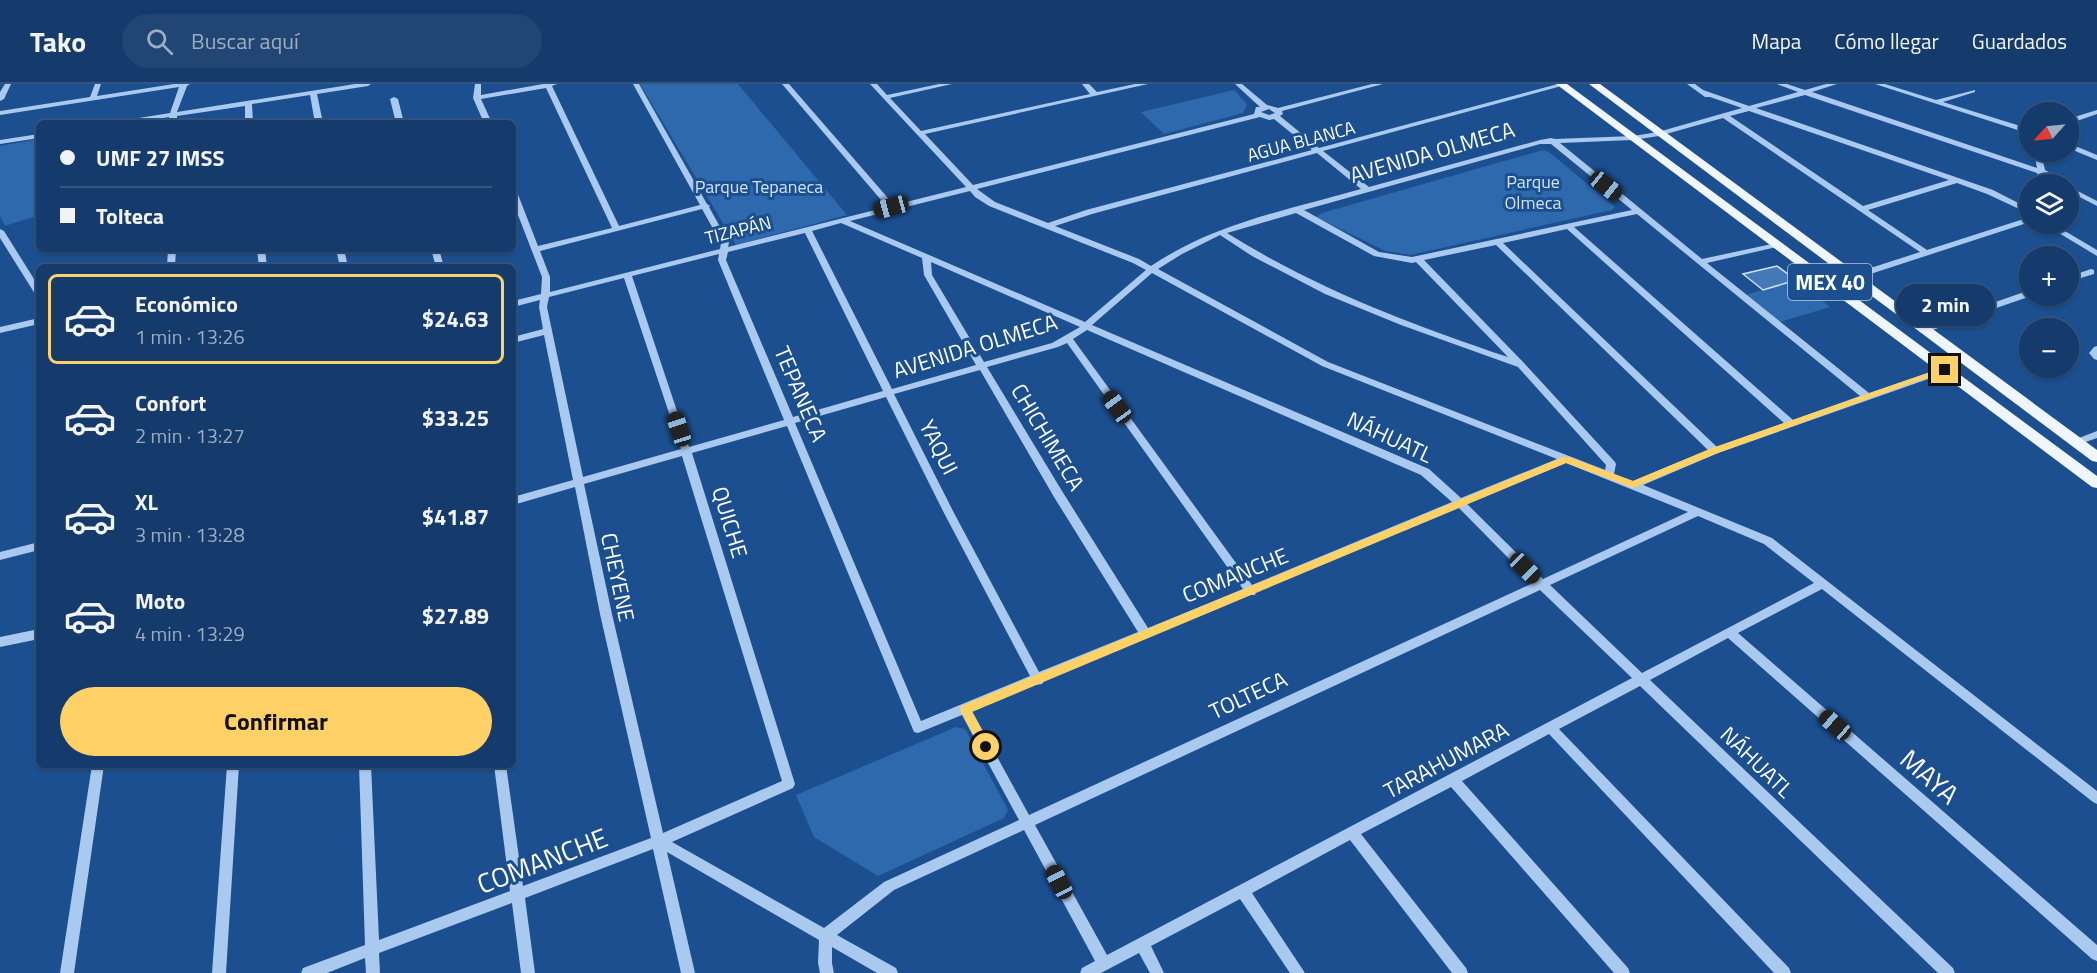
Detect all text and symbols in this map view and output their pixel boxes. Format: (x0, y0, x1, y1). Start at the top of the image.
search box (122, 14, 542, 68)
text: Tako (30, 20, 86, 63)
text: Buscar aquí (191, 24, 299, 58)
icon: search (143, 25, 176, 58)
text: Mapa (1752, 25, 1801, 57)
text: Cómo llegar (1834, 25, 1939, 57)
text: Guardados (1972, 25, 2067, 57)
north arrow (2019, 102, 2079, 162)
map controls (2019, 102, 2079, 378)
street label: AVENIDA OLMECA (1346, 112, 1518, 192)
street label: AGUA BLANCA (1244, 114, 1358, 168)
text: UMF 27 IMSS (96, 141, 224, 175)
park label: Parque Olmeca (1504, 168, 1562, 216)
car (1586, 168, 1626, 204)
park label: Parque Tepaneca (695, 173, 823, 200)
button: layers (2019, 174, 2079, 234)
car (871, 194, 911, 220)
text: Tolteca (96, 199, 164, 233)
street label: TIZAPÁN (702, 209, 774, 251)
button: + (2019, 246, 2079, 306)
road number: MEX 40 (1788, 264, 1872, 300)
callout: 2 min (1896, 283, 1994, 325)
text: Económico (135, 287, 238, 321)
text: 2 min (1921, 289, 1970, 320)
icon: car (63, 292, 117, 346)
text: $24.63 (422, 302, 489, 336)
street label: AVENIDA OLMECA (889, 305, 1061, 387)
button: − (2019, 318, 2079, 378)
text: 1 min · 13:26 (135, 321, 245, 352)
street label: TEPANECA (766, 341, 836, 447)
route end (1931, 356, 1958, 383)
street label: CHICHIMECA (1003, 377, 1093, 497)
text: Confort (135, 386, 206, 420)
car (1099, 387, 1135, 427)
icon: car (63, 391, 117, 445)
text: $33.25 (422, 401, 489, 435)
street label: NÁHUATL (1342, 402, 1439, 472)
car (665, 409, 693, 449)
street label: YAQUI (911, 414, 967, 480)
text: 2 min · 13:27 (135, 420, 245, 451)
street label: QUICHE (703, 482, 757, 562)
text: XL (135, 485, 158, 519)
icon: car (63, 490, 117, 544)
text: $41.87 (422, 500, 489, 534)
text: 3 min · 13:28 (135, 519, 245, 550)
street label: CHEYENE (592, 529, 644, 625)
street label: COMANCHE (1177, 538, 1293, 612)
car (1506, 549, 1544, 587)
text: Moto (135, 584, 185, 618)
icon: car (63, 589, 117, 643)
text: $27.89 (422, 599, 489, 633)
text: 4 min · 13:29 (135, 618, 245, 649)
street label: TOLTECA (1203, 662, 1293, 728)
button: Confirmar (60, 687, 492, 756)
car (1816, 706, 1854, 744)
street label: TARAHUMARA (1377, 713, 1515, 807)
street label: NÁHUATL (1712, 718, 1802, 806)
route start (972, 733, 999, 760)
street label: MAYA (1891, 739, 1969, 813)
street label: COMANCHE (471, 816, 613, 904)
car (1043, 862, 1075, 902)

